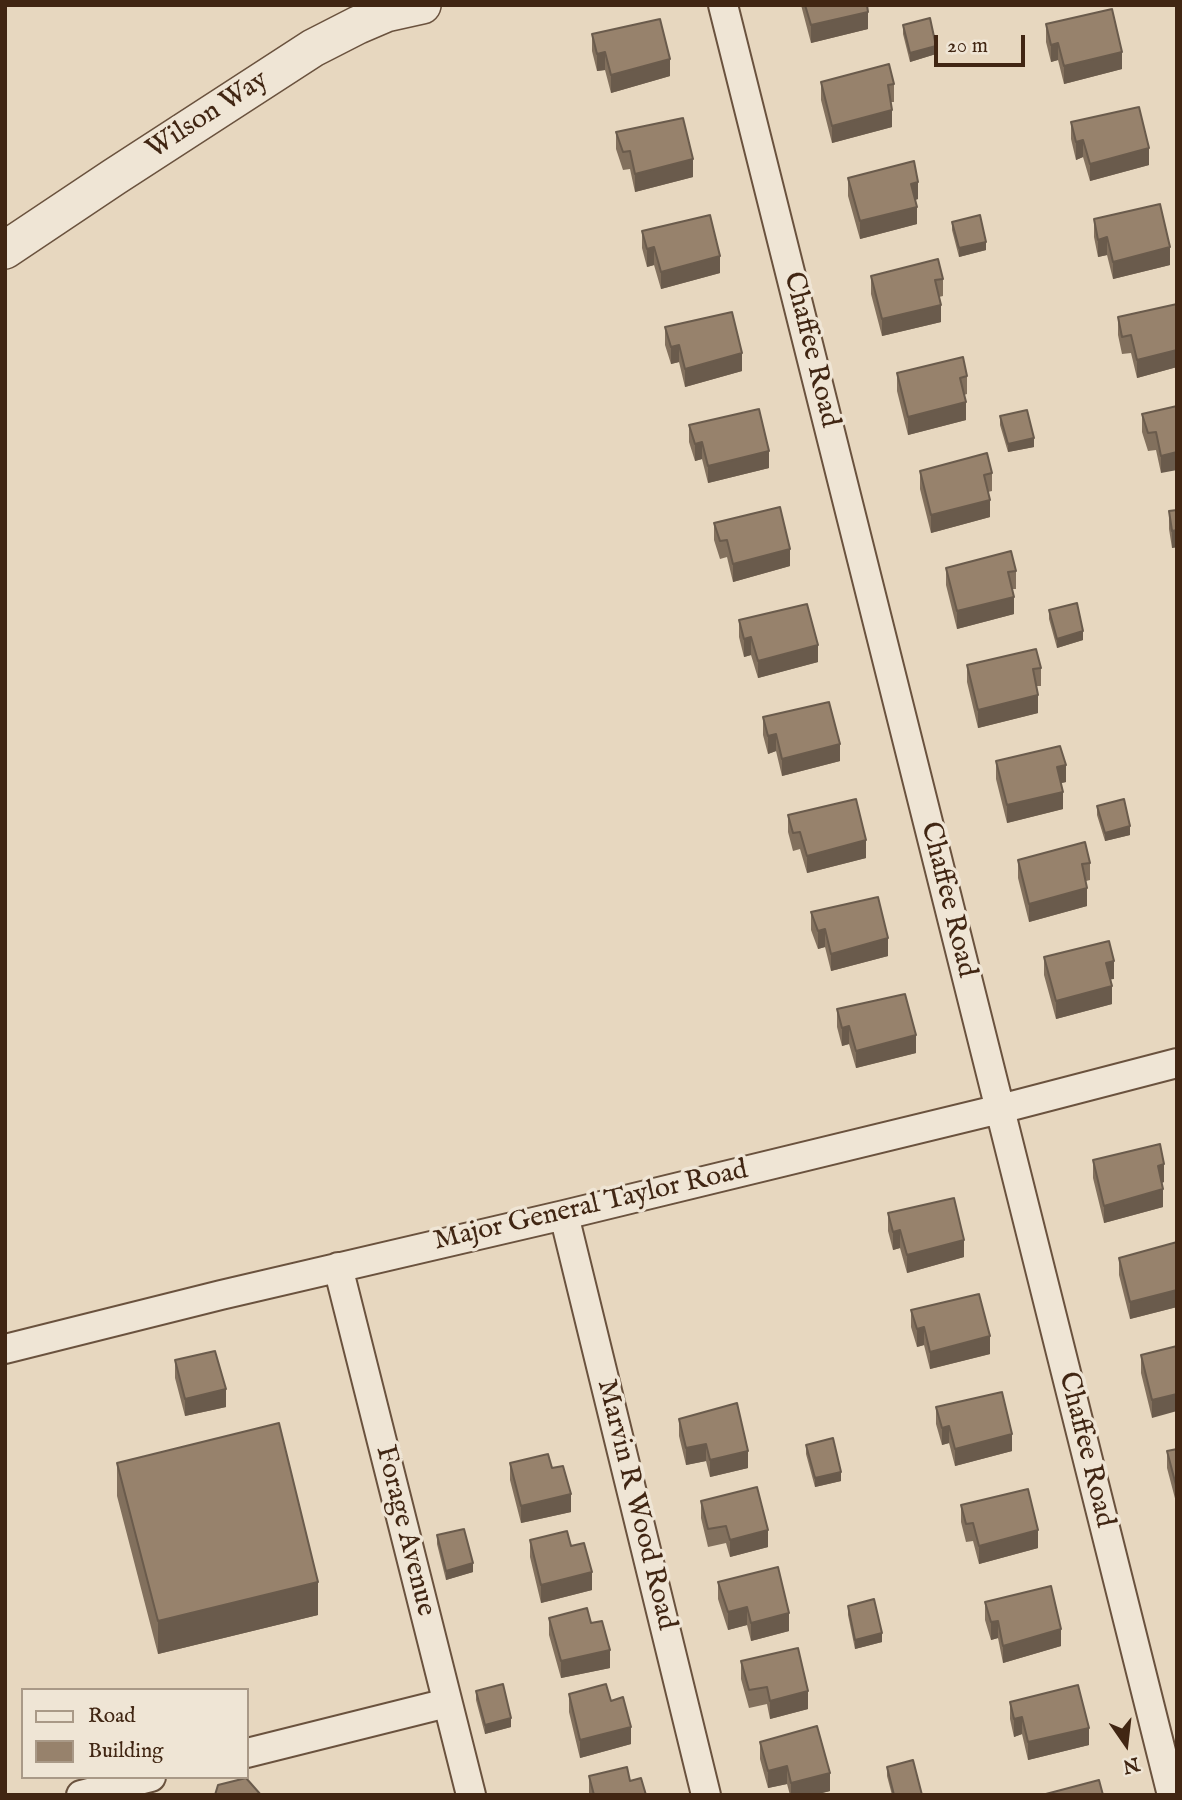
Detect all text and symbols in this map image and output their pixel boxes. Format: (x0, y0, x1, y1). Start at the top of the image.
scale bar (937, 21, 1028, 65)
text: 20 m (947, 33, 988, 60)
street label: Wilson Way (141, 64, 275, 168)
street label: Chaffee Road (774, 269, 846, 431)
street label: Chaffee Road (911, 819, 983, 981)
street label: Major General Taylor Road (431, 1154, 751, 1260)
street label: Chaffee Road (1049, 1369, 1121, 1531)
street label: Marvin R Wood Road (588, 1376, 682, 1634)
street label: Forage Avenue (367, 1442, 441, 1620)
legend (21, 1688, 248, 1779)
text: Road (88, 1703, 135, 1730)
north arrow (1091, 1709, 1161, 1779)
text: Building (88, 1738, 163, 1765)
text: N (1120, 1751, 1142, 1778)

